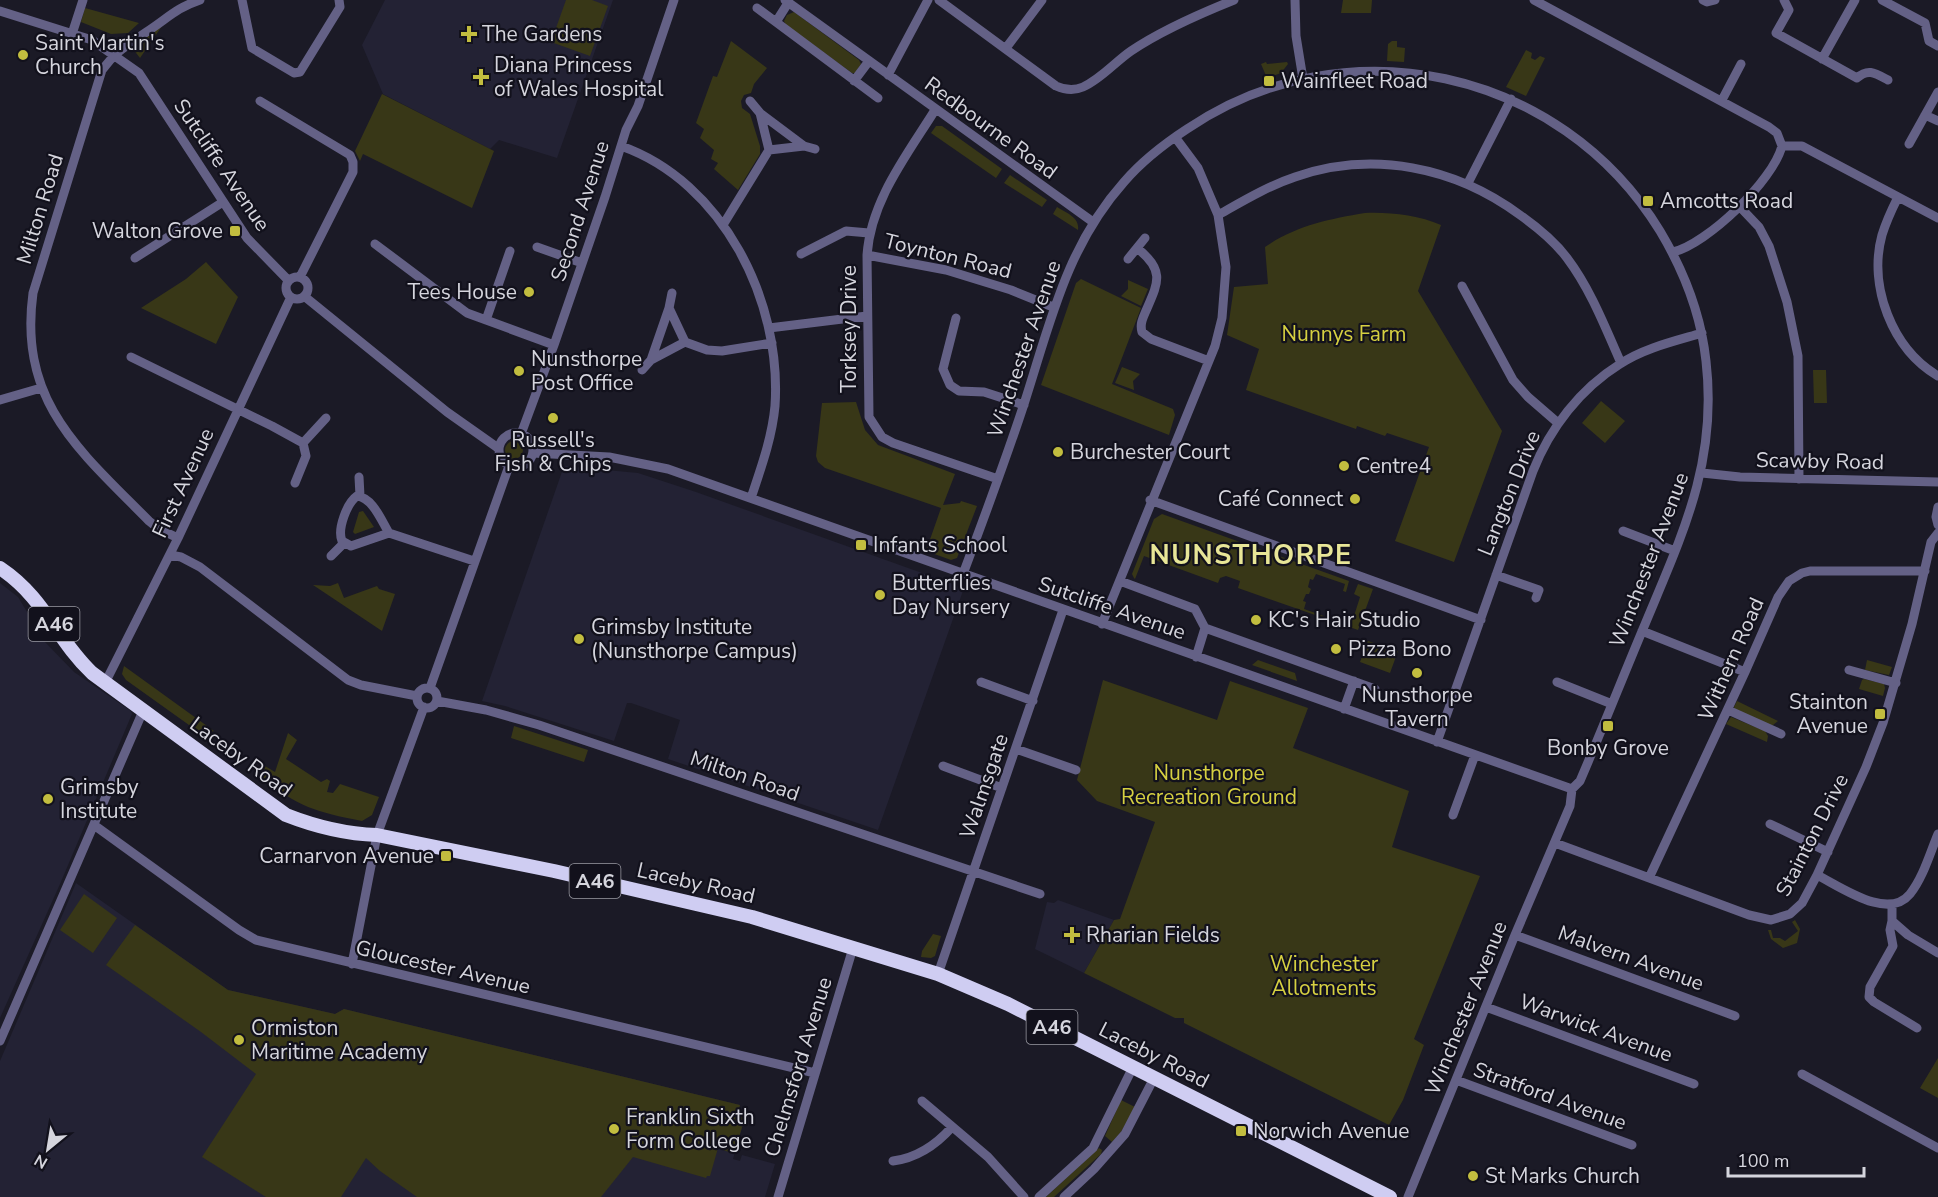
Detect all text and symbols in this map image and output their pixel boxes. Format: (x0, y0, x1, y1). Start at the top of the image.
place label: The Gardens (482, 20, 602, 48)
marker: The Gardens (460, 25, 478, 43)
place label: Saint Martin's Church (35, 29, 165, 81)
marker: Saint Martin's Church (16, 48, 30, 62)
place label: Diana Princess of Wales Hospital (494, 51, 664, 103)
place label: Wainfleet Road (1281, 67, 1428, 95)
marker: Diana Princess of Wales Hospital (472, 68, 490, 86)
street label: Redbourne Road (919, 70, 1063, 186)
marker: Wainfleet Road (1262, 74, 1276, 88)
street label: Sutcliffe Avenue (167, 93, 277, 237)
street label: Second Avenue (544, 137, 616, 285)
street label: Milton Road (10, 150, 70, 268)
place label: Amcotts Road (1660, 187, 1793, 215)
marker: Amcotts Road (1641, 194, 1655, 208)
place label: Walton Grove (92, 217, 223, 245)
marker: Walton Grove (228, 224, 242, 238)
street label: Toynton Road (881, 227, 1015, 285)
street label: Winchester Avenue (981, 257, 1067, 441)
street label: Torksey Drive (835, 265, 863, 393)
place label: Tees House (407, 278, 517, 306)
marker: Tees House (522, 285, 536, 299)
park label: Nunnys Farm (1282, 320, 1406, 348)
place label: Nunsthorpe Post Office (531, 345, 642, 397)
marker: Nunsthorpe Post Office (512, 364, 526, 378)
marker: Russell's Fish & Chips (546, 411, 560, 425)
street label: First Avenue (145, 424, 221, 542)
place label: Russell's Fish & Chips (494, 426, 612, 478)
street label: Langton Drive (1471, 426, 1547, 560)
place label: Burchester Court (1070, 438, 1230, 466)
marker: Burchester Court (1051, 445, 1065, 459)
street label: Scawby Road (1756, 446, 1884, 476)
place label: Centre4 (1356, 452, 1431, 480)
marker: Centre4 (1337, 459, 1351, 473)
street label: Winchester Avenue (1603, 468, 1695, 652)
place label: Café Connect (1218, 485, 1344, 513)
marker: Café Connect (1348, 492, 1362, 506)
place label: Infants School (873, 531, 1008, 559)
district label: NUNSTHORPE (1149, 537, 1353, 574)
marker: Infants School (854, 538, 868, 552)
place label: Butterflies Day Nursery (892, 569, 1010, 621)
street label: Sutcliffe Avenue (1035, 570, 1189, 646)
marker: Butterflies Day Nursery (873, 588, 887, 602)
street label: Withern Road (1691, 593, 1771, 725)
place label: KC's Hair Studio (1268, 606, 1420, 634)
road number: A46 (28, 607, 80, 641)
place label: Grimsby Institute (Nunsthorpe Campus) (591, 613, 798, 665)
marker: KC's Hair Studio (1249, 613, 1263, 627)
marker: Grimsby Institute (Nunsthorpe Campus) (572, 632, 586, 646)
place label: Pizza Bono (1348, 635, 1452, 663)
marker: Pizza Bono (1329, 642, 1343, 656)
marker: Nunsthorpe Tavern (1410, 666, 1424, 680)
place label: Nunsthorpe Tavern (1361, 681, 1473, 733)
place label: Stainton Avenue (1789, 688, 1868, 740)
marker: Stainton Avenue (1873, 707, 1887, 721)
street label: Laceby Road (184, 710, 298, 804)
marker: Bonby Grove (1601, 719, 1615, 733)
street label: Walmsgate (953, 730, 1015, 842)
place label: Bonby Grove (1547, 734, 1669, 762)
street label: Milton Road (687, 744, 803, 808)
park label: Nunsthorpe Recreation Ground (1121, 759, 1297, 811)
street label: Stainton Drive (1769, 769, 1855, 901)
place label: Grimsby Institute (60, 773, 139, 825)
marker: Grimsby Institute (41, 792, 55, 806)
place label: Carnarvon Avenue (259, 842, 434, 870)
marker: Carnarvon Avenue (439, 849, 453, 863)
street label: Laceby Road (634, 856, 758, 910)
road number: A46 (570, 864, 620, 898)
street label: Winchester Avenue (1418, 917, 1514, 1099)
street label: Malvern Avenue (1554, 919, 1708, 997)
place label: Rharian Fields (1086, 921, 1220, 949)
marker: Rharian Fields (1063, 926, 1081, 944)
street label: Gloucester Avenue (353, 933, 533, 1001)
park label: Winchester Allotments (1270, 950, 1379, 1002)
street label: Chelmsford Avenue (757, 974, 839, 1160)
street label: Warwick Avenue (1516, 987, 1676, 1069)
road number: A46 (1026, 1010, 1078, 1044)
place label: Ormiston Maritime Academy (251, 1014, 427, 1066)
street label: Laceby Road (1094, 1015, 1214, 1095)
marker: Ormiston Maritime Academy (232, 1033, 246, 1047)
street label: Stratford Avenue (1470, 1055, 1630, 1137)
place label: Franklin Sixth Form College (626, 1103, 755, 1155)
place label: Norwich Avenue (1253, 1117, 1409, 1145)
north arrow (18, 1119, 78, 1179)
marker: Franklin Sixth Form College (607, 1122, 621, 1136)
marker: Norwich Avenue (1234, 1124, 1248, 1138)
scale bar (1728, 1140, 1864, 1178)
text: N (30, 1149, 52, 1174)
text: 100 m (1737, 1149, 1789, 1173)
place label: St Marks Church (1485, 1162, 1640, 1190)
marker: St Marks Church (1466, 1169, 1480, 1183)

